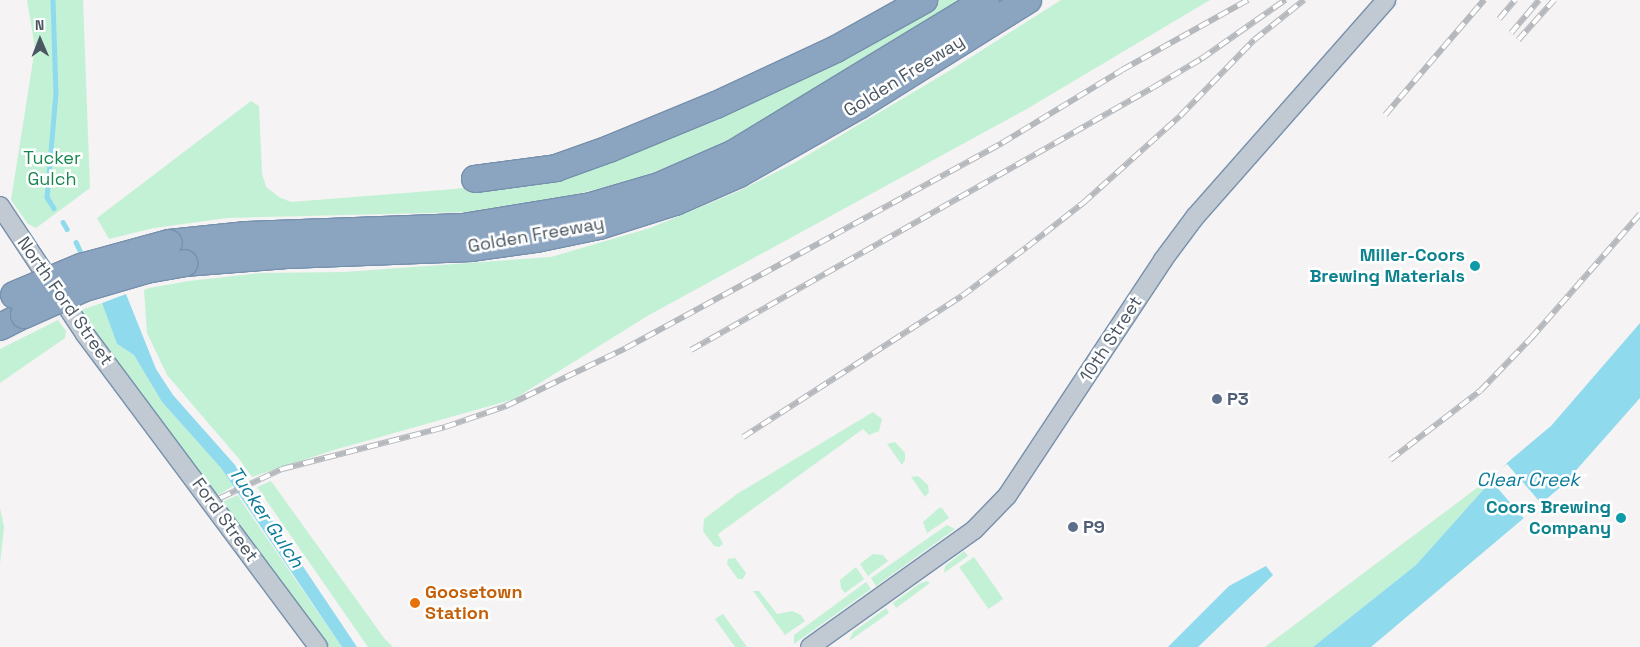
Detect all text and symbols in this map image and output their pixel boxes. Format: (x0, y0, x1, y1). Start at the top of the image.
north arrow (15, 15, 65, 65)
text: N (35, 16, 45, 34)
street label: Golden Freeway (840, 30, 968, 122)
park label: Tucker Gulch (23, 148, 81, 190)
street label: Golden Freeway (466, 212, 606, 258)
street label: North Ford Street (12, 232, 118, 370)
place label: Miller-Coors Brewing Materials (1309, 245, 1465, 288)
marker: Miller-Coors Brewing Materials (1469, 260, 1481, 272)
street label: 10th Street (1075, 292, 1147, 386)
place label: P3 (1227, 388, 1249, 410)
marker: P3 (1211, 393, 1223, 405)
water label: Tucker Gulch (224, 462, 308, 572)
water label: Clear Creek (1477, 469, 1579, 491)
street label: Ford Street (187, 474, 263, 566)
place label: Coors Brewing Company (1486, 497, 1611, 540)
marker: Coors Brewing Company (1615, 512, 1627, 524)
place label: P9 (1083, 516, 1105, 538)
marker: P9 (1067, 521, 1079, 533)
place label: Goosetown Station (425, 582, 523, 624)
marker: Goosetown Station (409, 597, 421, 609)

